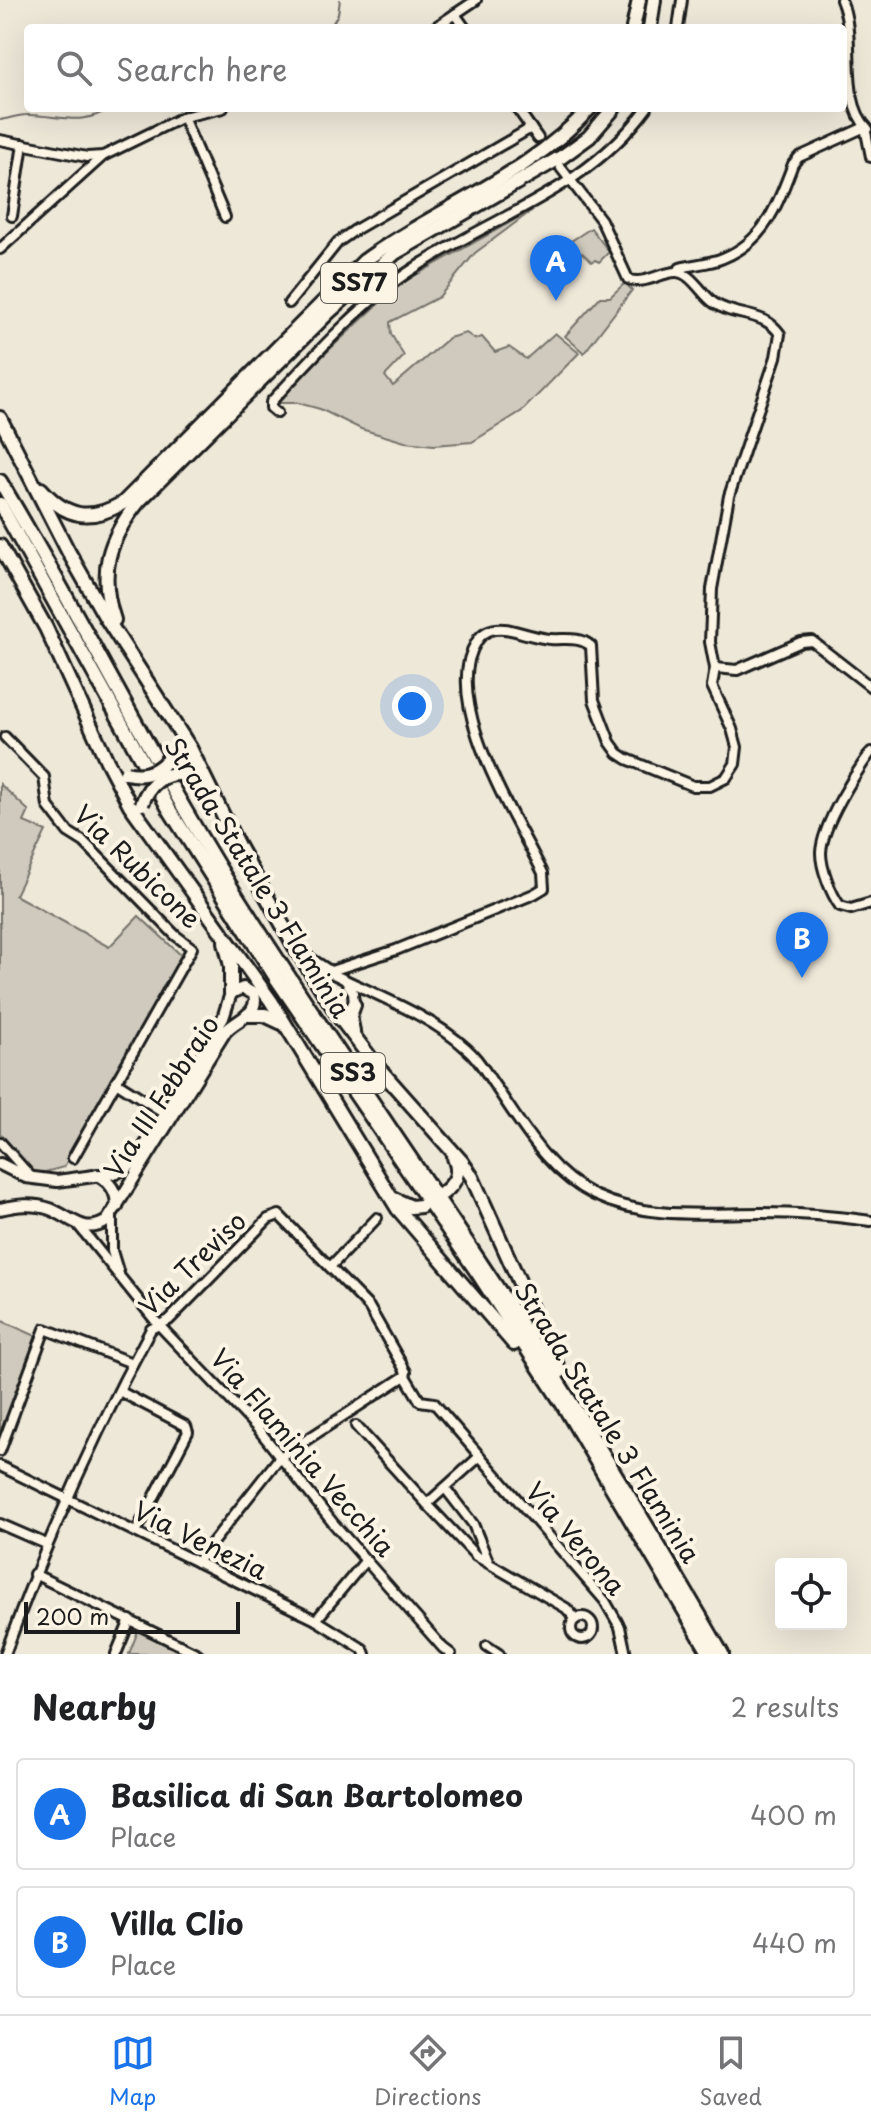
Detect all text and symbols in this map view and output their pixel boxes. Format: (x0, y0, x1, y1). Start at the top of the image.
search box (24, 24, 847, 112)
icon: search (52, 46, 96, 90)
text: Search here (116, 46, 288, 91)
pin: A (530, 235, 582, 301)
road number: SS77 (321, 263, 397, 303)
your location (392, 686, 432, 726)
street label: Strada Statale 3 Flaminia (156, 729, 361, 1025)
street label: Via Rubicone (66, 795, 211, 937)
pin: B (776, 912, 828, 978)
street label: Via III Febbraio (94, 1007, 228, 1185)
road number: SS3 (321, 1053, 385, 1093)
street label: Via Treviso (129, 1202, 255, 1324)
street label: Strada Statale 3 Flaminia (506, 1274, 711, 1570)
street label: Via Flaminia Vecchia (202, 1339, 405, 1565)
street label: Via Verona (517, 1473, 636, 1604)
street label: Via Venezia (127, 1490, 275, 1589)
map controls (775, 1558, 847, 1630)
button: locate (775, 1558, 847, 1630)
scale bar (24, 1598, 240, 1634)
text: 200 m (36, 1599, 109, 1632)
text: Nearby (32, 1680, 157, 1732)
text: 2 results (731, 1687, 839, 1726)
text: Basilica di San Bartolomeo (110, 1772, 523, 1817)
text: A (50, 1795, 70, 1834)
text: 400 m (750, 1795, 837, 1834)
text: Place (110, 1817, 176, 1856)
text: Villa Clio (110, 1900, 243, 1945)
text: B (51, 1923, 69, 1962)
text: 440 m (752, 1923, 837, 1962)
text: Place (110, 1945, 176, 1984)
tab: Map (109, 2031, 156, 2112)
tab: Directions (374, 2031, 481, 2112)
tab: Saved (699, 2031, 762, 2112)

